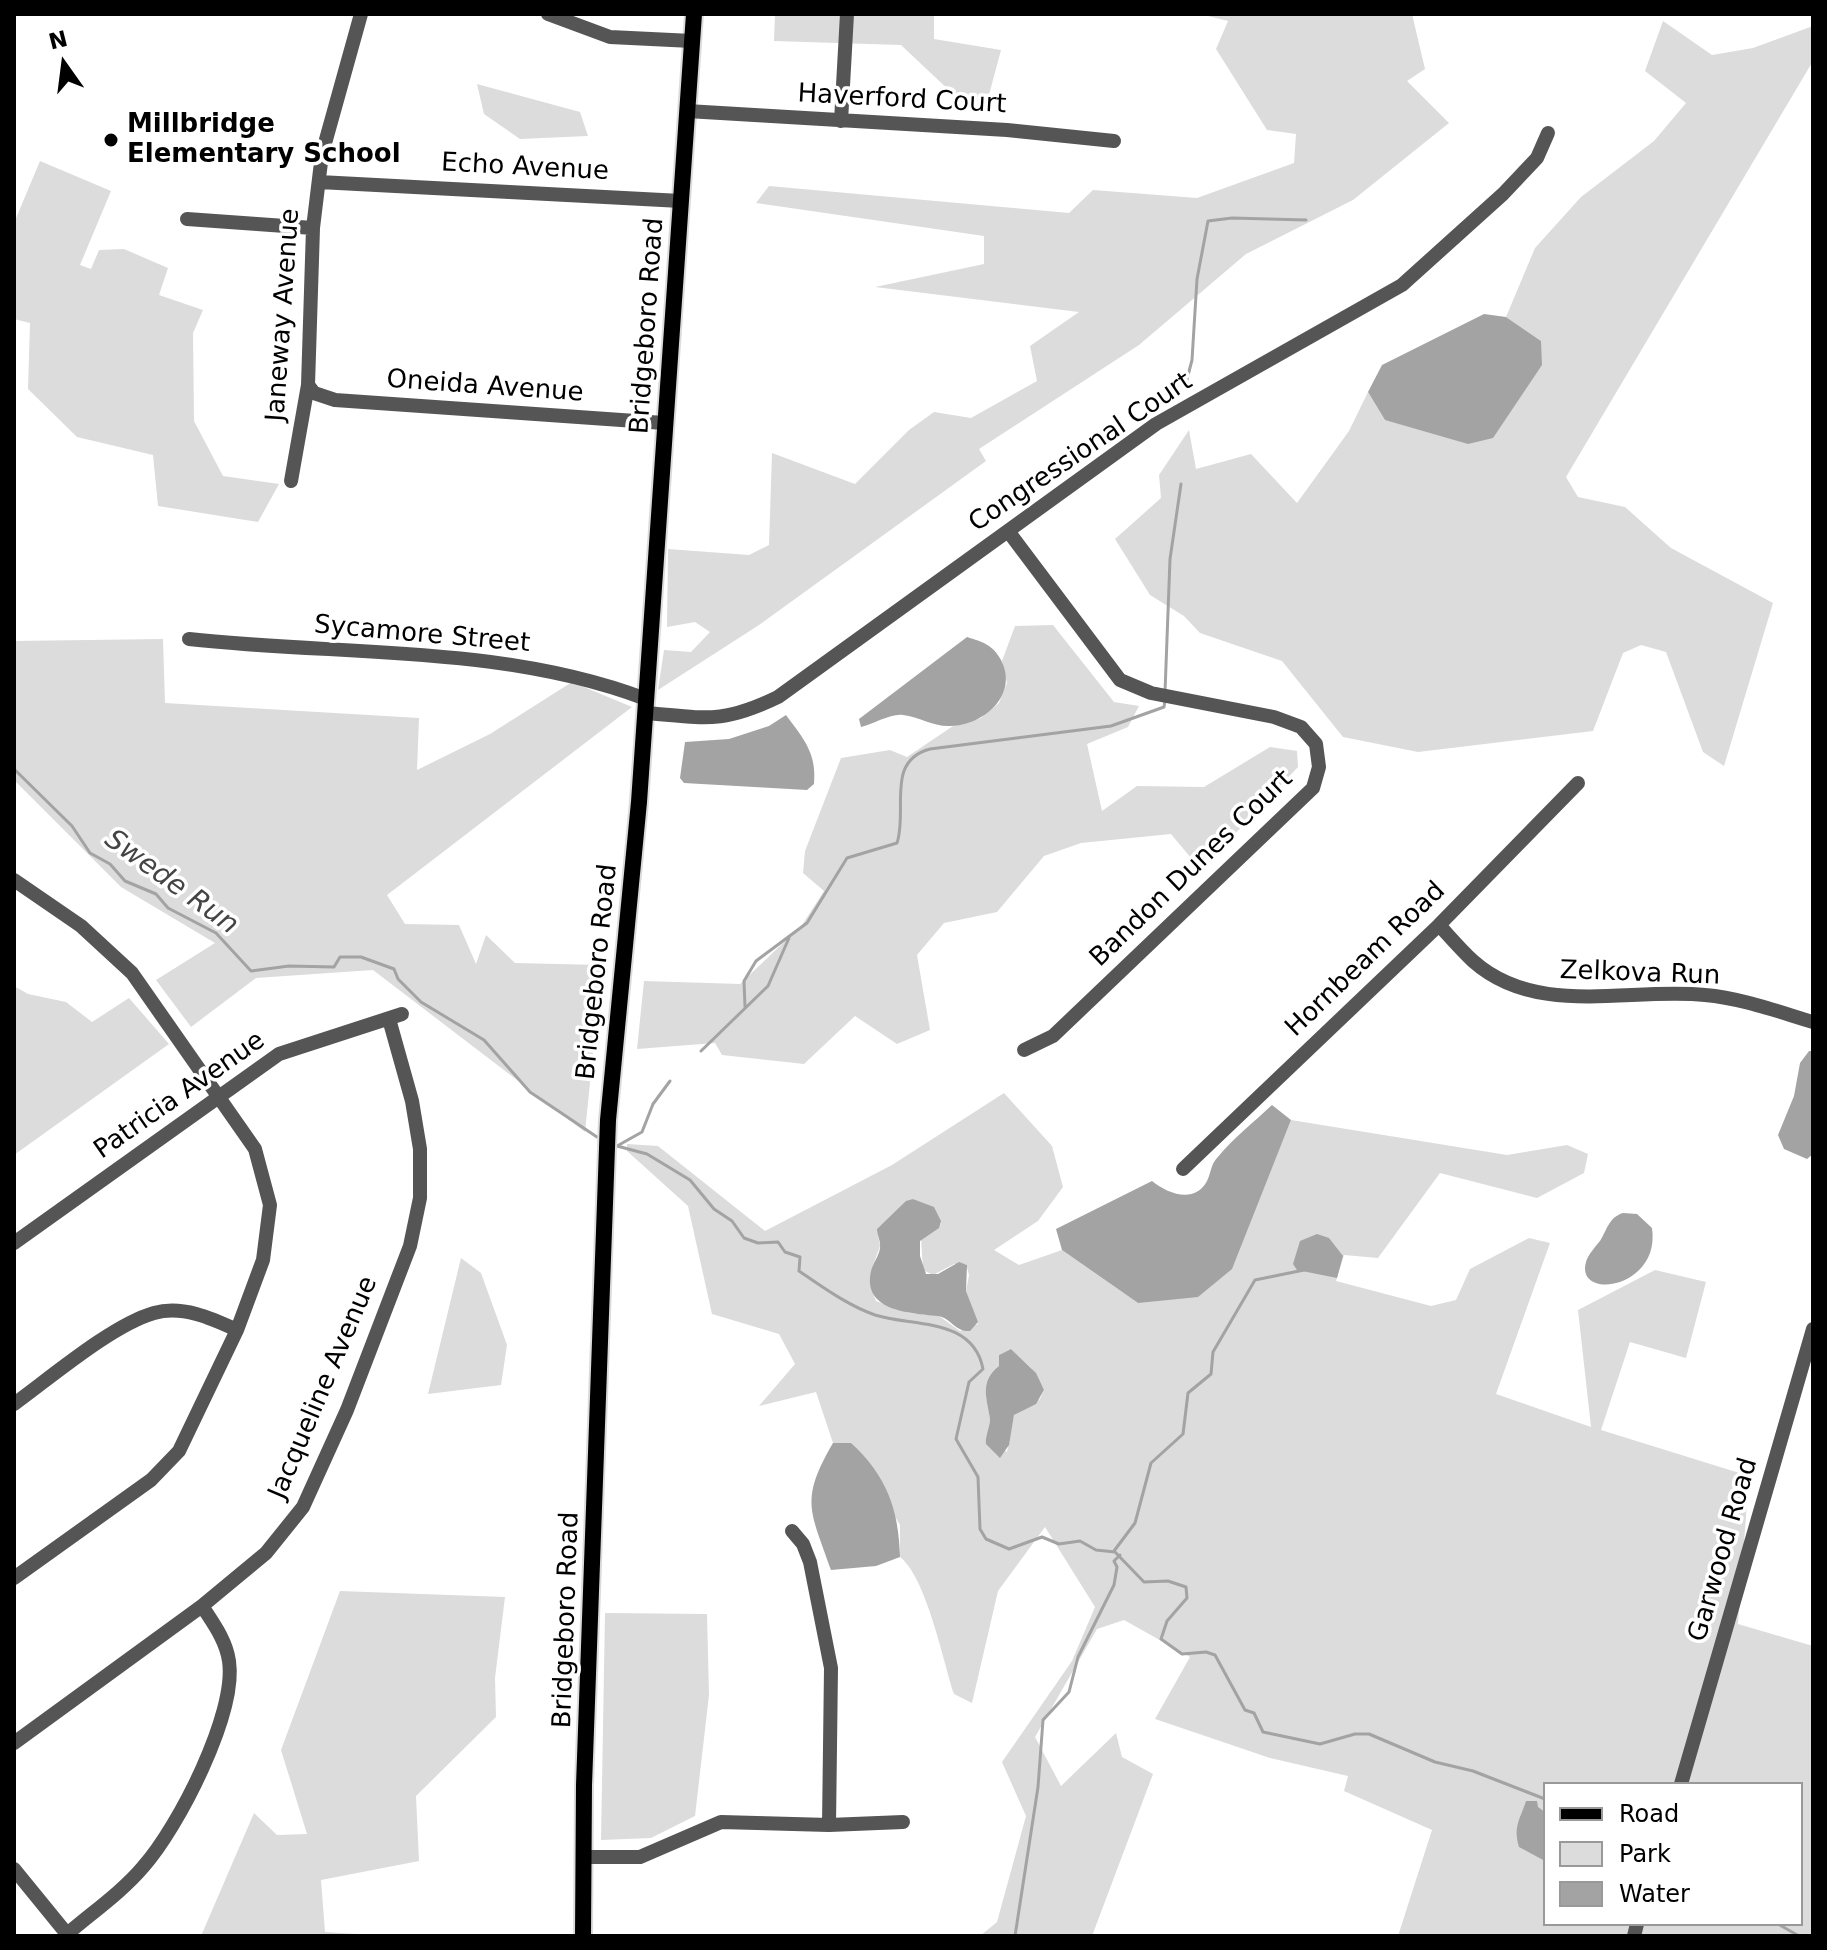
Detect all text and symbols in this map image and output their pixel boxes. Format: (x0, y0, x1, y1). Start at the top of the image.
north arrow (24, 24, 104, 104)
text: N (46, 26, 70, 55)
street label: Haverford Court (797, 79, 1007, 121)
place label: Millbridge Elementary School (127, 109, 401, 170)
marker: Millbridge Elementary School (102, 131, 120, 149)
street label: Echo Avenue (440, 148, 610, 188)
street label: Janeway Avenue (261, 207, 307, 423)
street label: Bridgeboro Road (625, 217, 671, 435)
street label: Oneida Avenue (385, 365, 585, 409)
street label: Congressional Court (963, 367, 1199, 539)
street label: Sycamore Street (313, 610, 531, 660)
street label: Bandon Dunes Court (1084, 764, 1300, 974)
water label: Swede Run (98, 823, 244, 943)
street label: Bridgeboro Road (571, 863, 625, 1081)
street label: Hornbeam Road (1280, 876, 1452, 1044)
street label: Zelkova Run (1559, 956, 1721, 992)
street label: Patricia Avenue (89, 1026, 271, 1166)
street label: Jacqueline Avenue (263, 1272, 385, 1504)
street label: Garwood Road (1683, 1454, 1765, 1646)
street label: Bridgeboro Road (548, 1511, 586, 1729)
legend (1543, 1782, 1803, 1926)
text: Road (1619, 1800, 1679, 1828)
text: Park (1619, 1840, 1671, 1868)
text: Water (1619, 1880, 1690, 1908)

